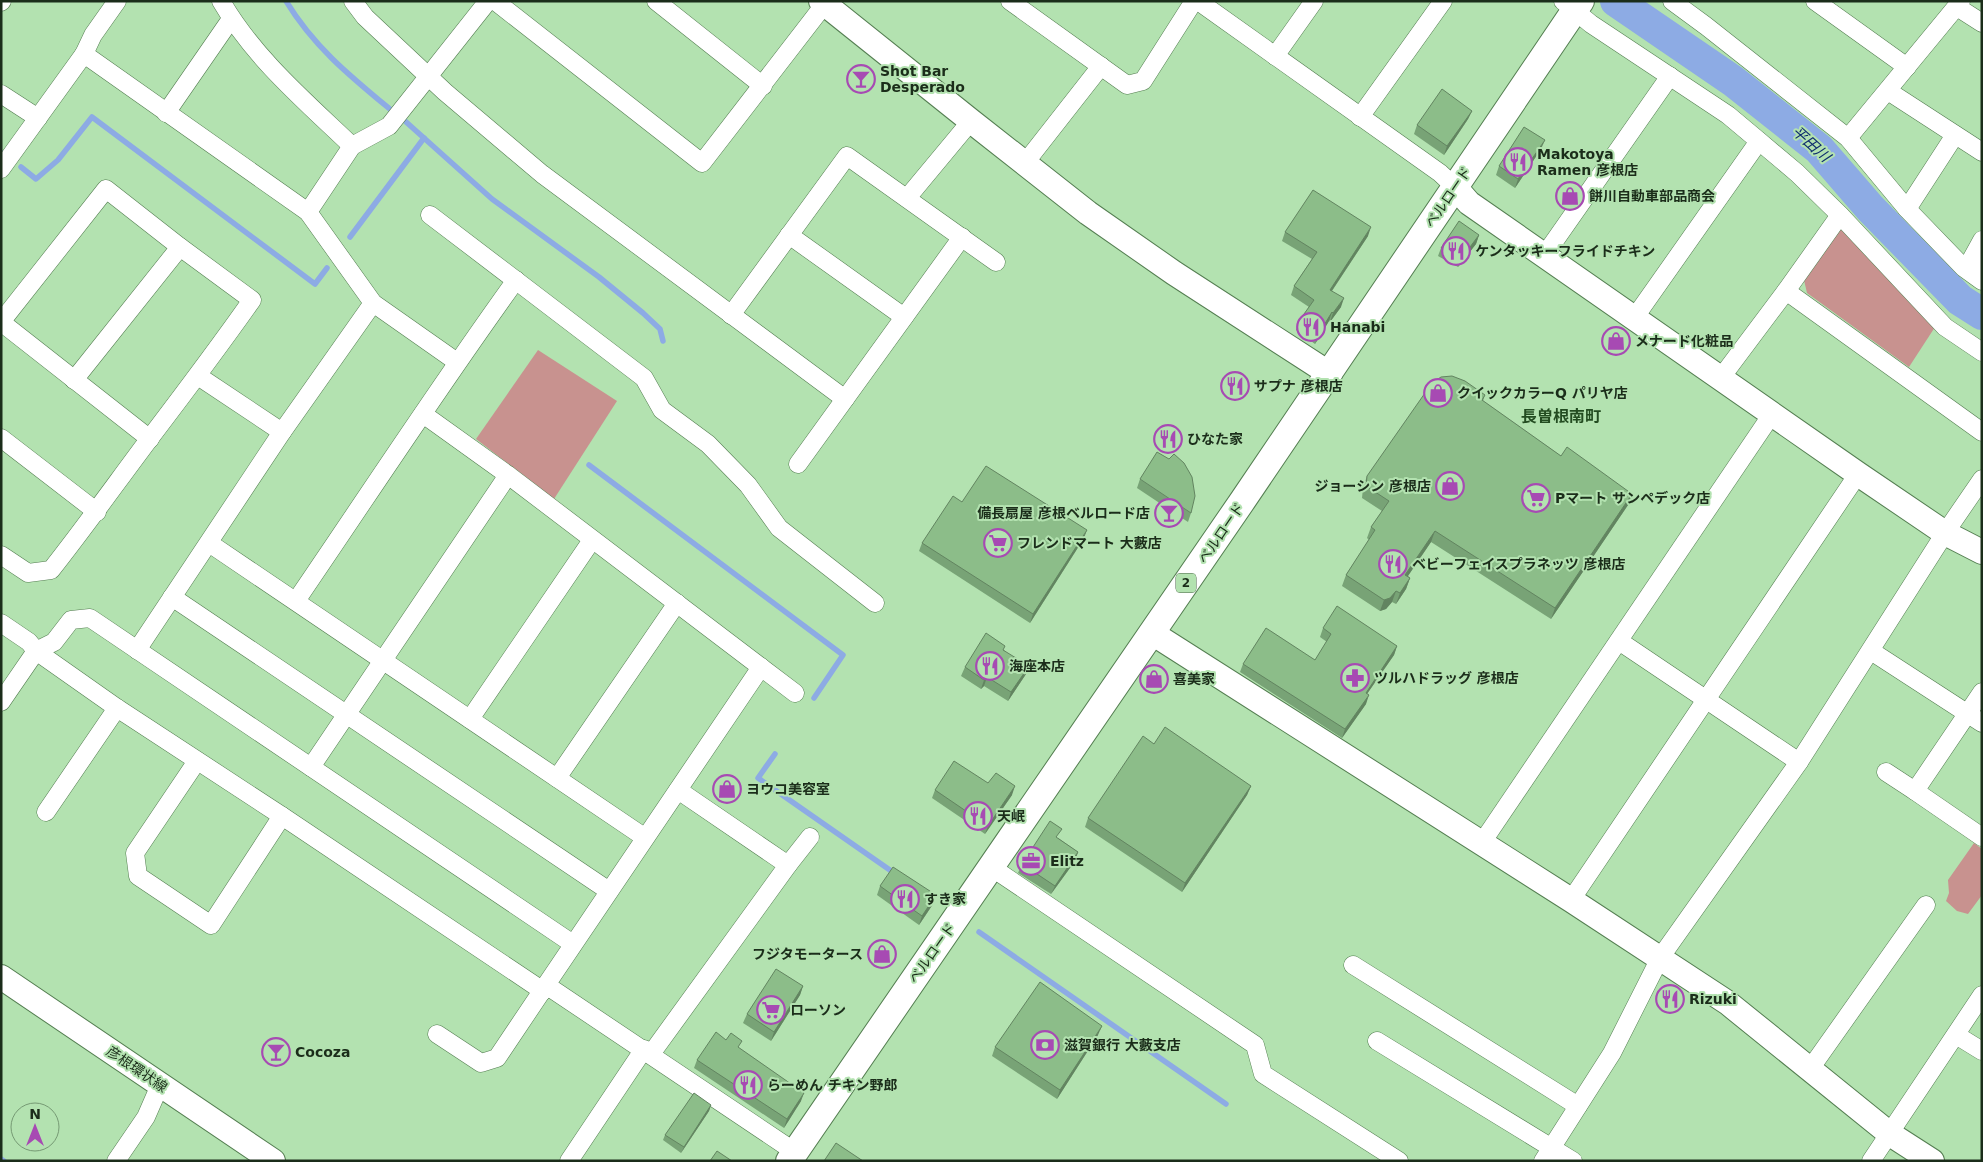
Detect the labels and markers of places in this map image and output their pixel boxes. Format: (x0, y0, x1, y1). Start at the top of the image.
place label: Shot Bar Desperado (880, 63, 965, 95)
bar icon: Shot Bar Desperado (846, 64, 876, 94)
place label: Makotoya Ramen 彦根店 (1537, 146, 1638, 178)
restaurant icon: Makotoya Ramen 彦根店 (1503, 147, 1533, 177)
shop icon: 餅川自動車部品商会 (1555, 181, 1585, 211)
place label: 餅川自動車部品商会 (1589, 188, 1715, 204)
restaurant icon: ケンタッキーフライドチキン (1441, 236, 1471, 266)
place label: ケンタッキーフライドチキン (1475, 243, 1655, 259)
restaurant icon: Hanabi (1296, 312, 1326, 342)
place label: Hanabi (1330, 319, 1385, 335)
shop icon: メナード化粧品 (1601, 326, 1631, 356)
place label: メナード化粧品 (1635, 333, 1733, 349)
restaurant icon: サプナ 彦根店 (1220, 371, 1250, 401)
place label: サプナ 彦根店 (1254, 378, 1343, 394)
shop icon: クイックカラーQ パリヤ店 (1423, 378, 1453, 408)
place label: クイックカラーQ パリヤ店 (1457, 385, 1628, 401)
restaurant icon: ひなた家 (1153, 424, 1183, 454)
place label: ひなた家 (1187, 431, 1243, 447)
shop icon: ジョーシン 彦根店 (1435, 471, 1465, 501)
place label: ジョーシン 彦根店 (1314, 478, 1431, 494)
supermarket icon: Pマート サンペデック店 (1521, 483, 1551, 513)
place label: Pマート サンペデック店 (1555, 490, 1710, 506)
bar icon: 備長扇屋 彦根ベルロード店 (1154, 498, 1184, 528)
place label: 備長扇屋 彦根ベルロード店 (977, 505, 1150, 521)
supermarket icon: フレンドマート 大藪店 (983, 528, 1013, 558)
place label: フレンドマート 大藪店 (1017, 535, 1162, 551)
restaurant icon: ベビーフェイスプラネッツ 彦根店 (1378, 549, 1408, 579)
place label: ベビーフェイスプラネッツ 彦根店 (1412, 556, 1626, 572)
restaurant icon: 海座本店 (975, 651, 1005, 681)
place label: 海座本店 (1009, 658, 1065, 674)
pharmacy icon: ツルハドラッグ 彦根店 (1340, 663, 1370, 693)
shop icon: 喜美家 (1139, 664, 1169, 694)
place label: ツルハドラッグ 彦根店 (1374, 670, 1519, 686)
place label: 喜美家 (1173, 671, 1215, 687)
shop icon: ヨウコ美容室 (712, 774, 742, 804)
place label: ヨウコ美容室 (746, 781, 830, 797)
restaurant icon: 天岷 (963, 801, 993, 831)
place label: 天岷 (997, 808, 1025, 824)
office icon: Elitz (1016, 846, 1046, 876)
place label: Elitz (1050, 853, 1084, 869)
restaurant icon: すき家 (890, 884, 920, 914)
place label: すき家 (924, 891, 966, 907)
shop icon: フジタモータース (867, 939, 897, 969)
place label: フジタモータース (752, 946, 863, 962)
restaurant icon: Rizuki (1655, 984, 1685, 1014)
place label: Rizuki (1689, 991, 1737, 1007)
supermarket icon: ローソン (756, 995, 786, 1025)
place label: ローソン (790, 1002, 846, 1018)
bank icon: 滋賀銀行 大藪支店 (1030, 1030, 1060, 1060)
bar icon: Cocoza (261, 1037, 291, 1067)
place label: 滋賀銀行 大藪支店 (1064, 1037, 1181, 1053)
place label: Cocoza (295, 1044, 350, 1060)
restaurant icon: らーめん チキン野郎 (733, 1070, 763, 1100)
place label: らーめん チキン野郎 (767, 1077, 897, 1093)

